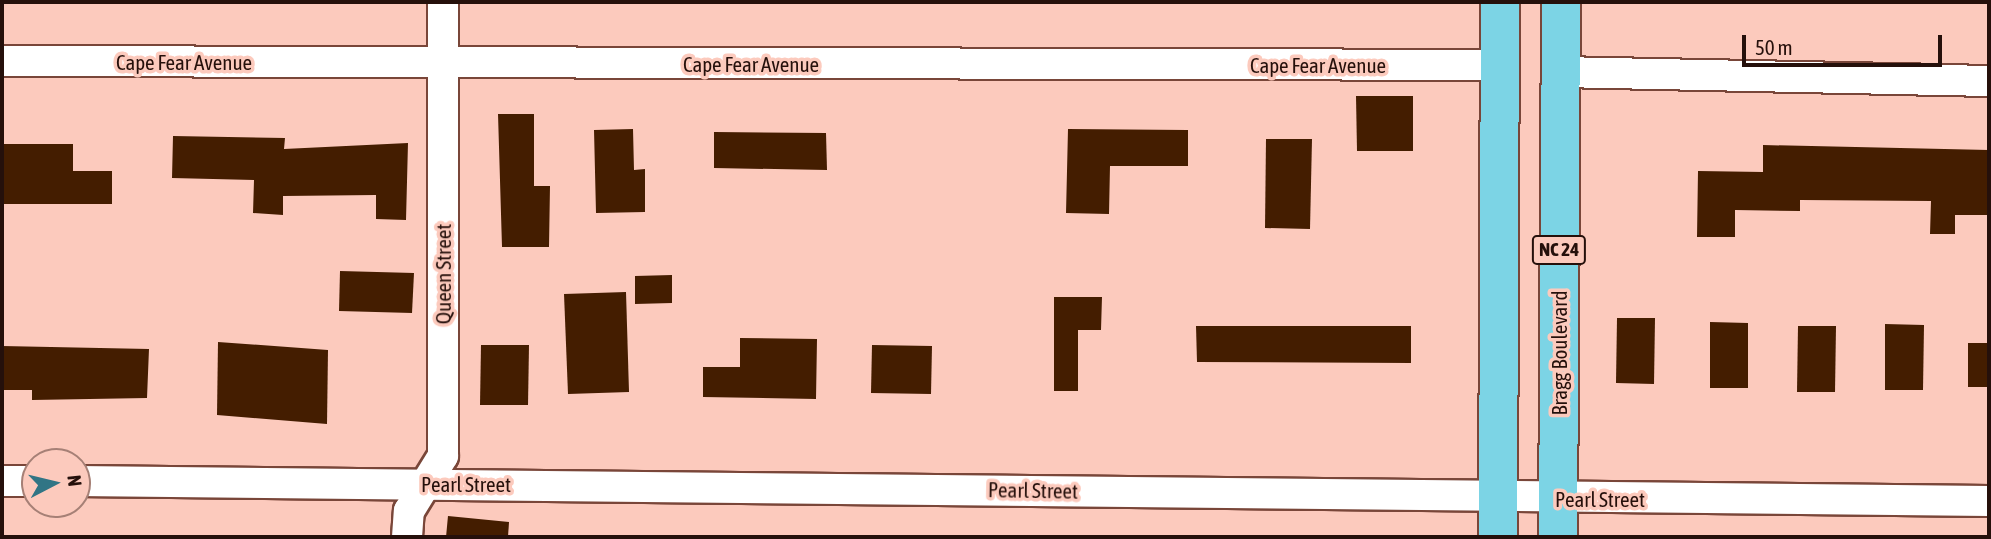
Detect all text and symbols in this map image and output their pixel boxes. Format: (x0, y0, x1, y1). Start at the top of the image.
scale bar (1746, 21, 1946, 65)
text: 50 m (1755, 35, 1793, 59)
street label: Cape Fear Avenue (116, 49, 252, 75)
street label: Cape Fear Avenue (683, 51, 819, 77)
street label: Cape Fear Avenue (1250, 52, 1386, 78)
street label: Queen Street (430, 224, 456, 324)
road number: NC 24 (1531, 234, 1587, 266)
street label: Bragg Boulevard (1546, 290, 1572, 416)
north arrow (21, 448, 91, 518)
street label: Pearl Street (421, 471, 511, 497)
text: N (63, 474, 86, 488)
street label: Pearl Street (988, 477, 1078, 503)
street label: Pearl Street (1555, 486, 1645, 512)

